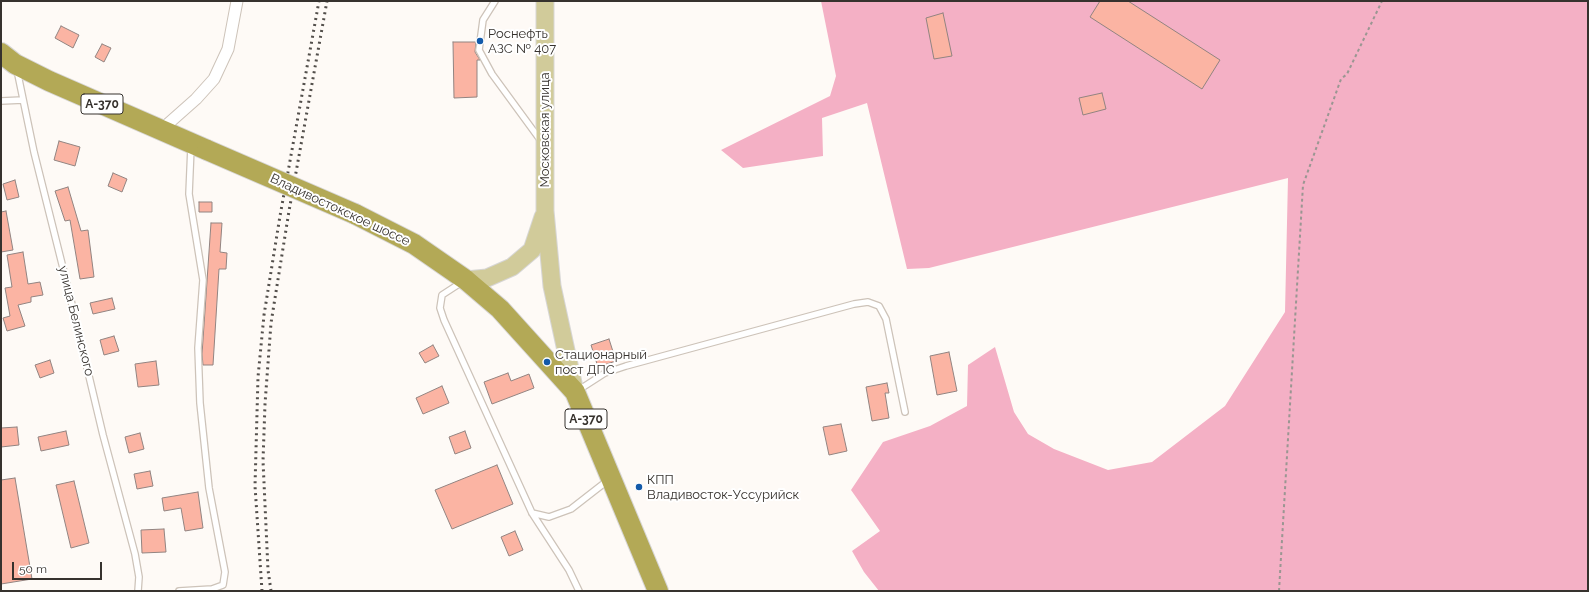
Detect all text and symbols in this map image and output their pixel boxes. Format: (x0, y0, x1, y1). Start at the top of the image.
place label: Роснефть АЗС № 407 (488, 26, 556, 57)
marker: Роснефть АЗС № 407 (475, 36, 485, 46)
street label: Московская улица (537, 72, 553, 188)
road number: А-370 (81, 94, 123, 114)
street label: Владивостокское шоссе (268, 171, 412, 249)
street label: улица Белинского (55, 264, 97, 378)
place label: Стационарный пост ДПС (555, 347, 647, 378)
marker: Стационарный пост ДПС (542, 357, 552, 367)
road number: А-370 (565, 409, 607, 429)
place label: КПП Владивосток-Уссурийск (647, 472, 799, 503)
marker: КПП Владивосток-Уссурийск (634, 482, 644, 492)
scale bar (14, 554, 104, 580)
text: 50 m (19, 562, 47, 576)

